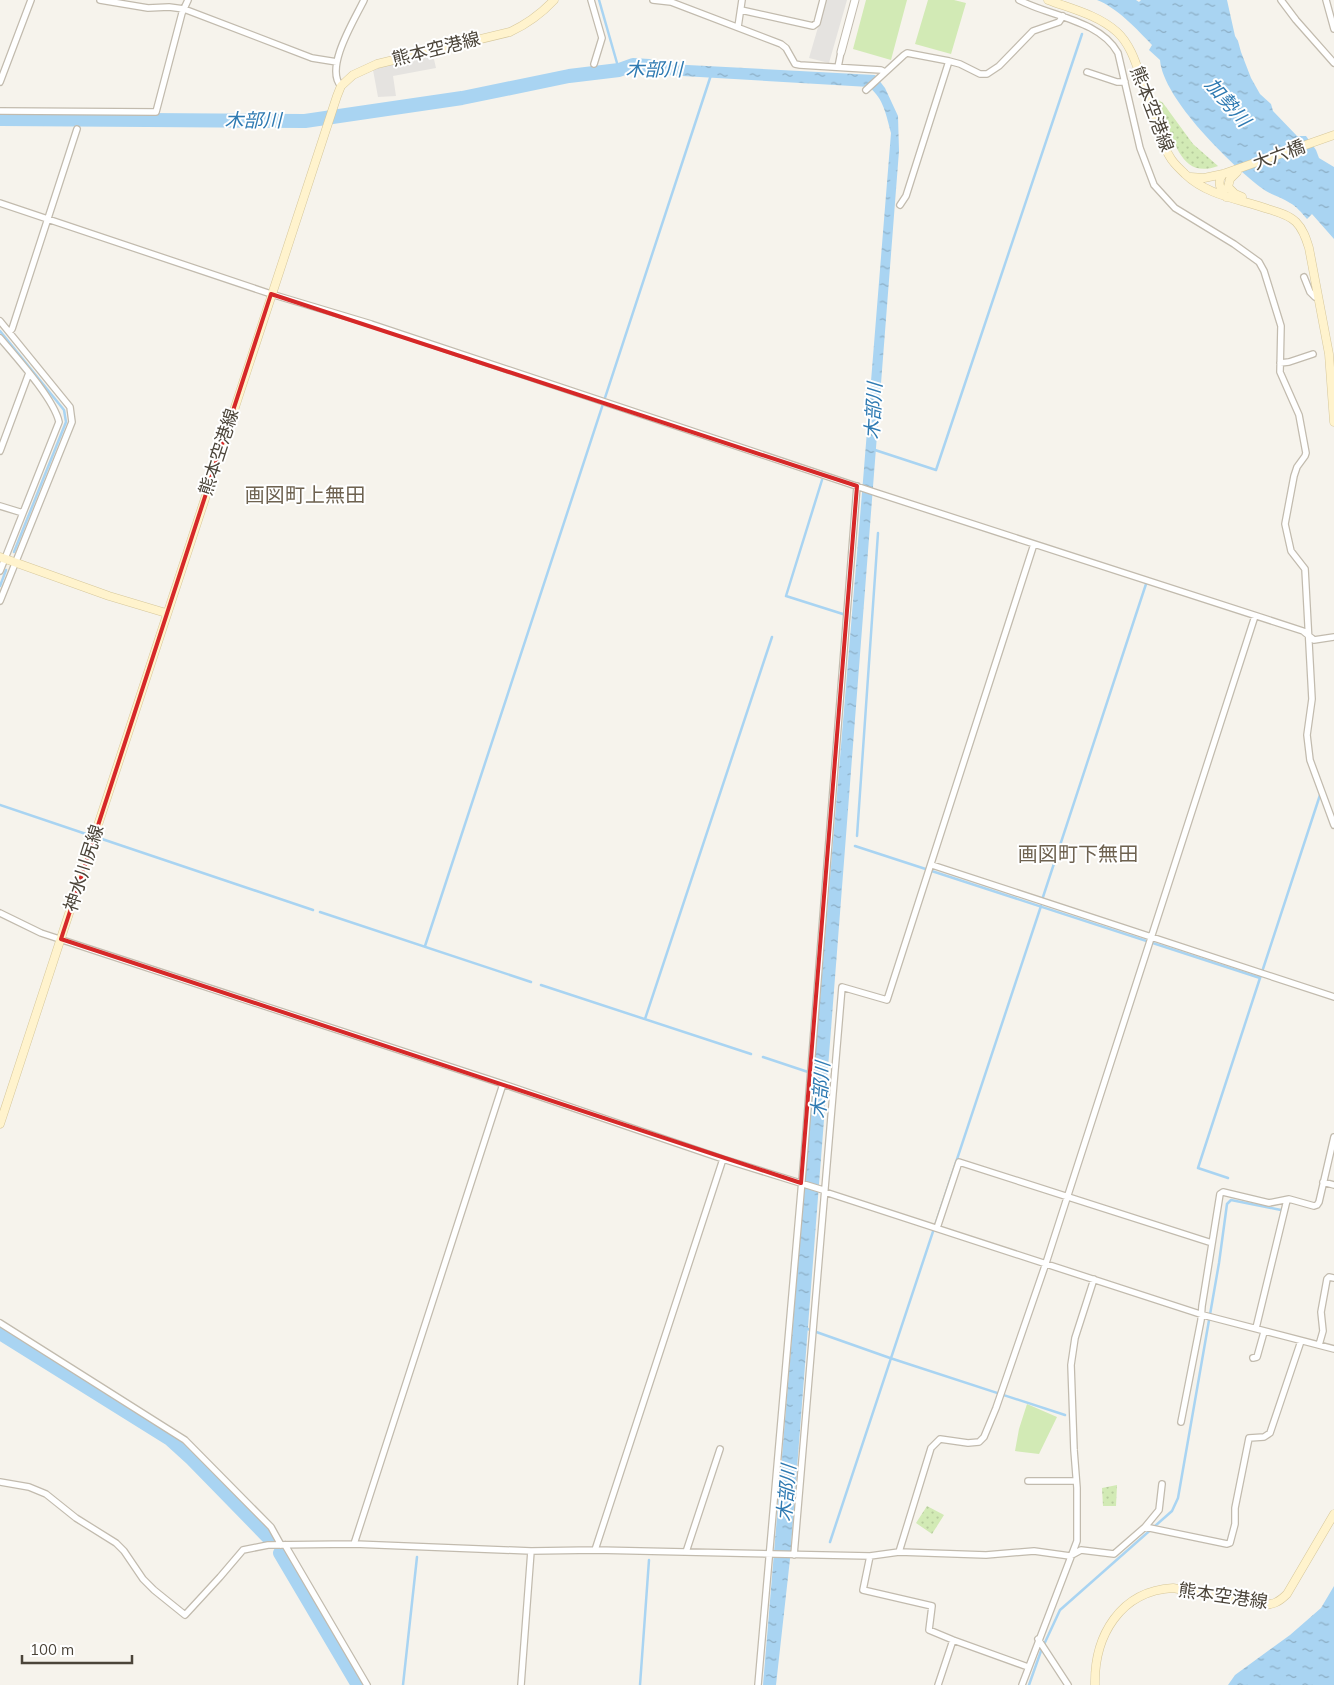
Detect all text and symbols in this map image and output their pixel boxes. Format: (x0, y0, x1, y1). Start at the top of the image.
street label: 熊本空港線 (389, 26, 482, 71)
water label: 木部川 (625, 57, 684, 81)
street label: 熊本空港線 (1126, 63, 1179, 155)
water label: 加勢川 (1200, 73, 1257, 133)
water label: 木部川 (224, 108, 283, 132)
street label: 大六橋 (1250, 134, 1308, 175)
water label: 木部川 (860, 380, 887, 440)
street label: 熊本空港線 (194, 405, 243, 498)
district label: 画図町上無田 (245, 482, 365, 507)
street label: 神水川尻線 (59, 821, 108, 914)
district label: 画図町下無田 (1018, 841, 1138, 866)
water label: 木部川 (806, 1059, 835, 1119)
water label: 木部川 (772, 1462, 801, 1522)
street label: 熊本空港線 (1177, 1578, 1269, 1613)
scale bar (22, 1632, 132, 1664)
text: 100 m (30, 1640, 74, 1659)

